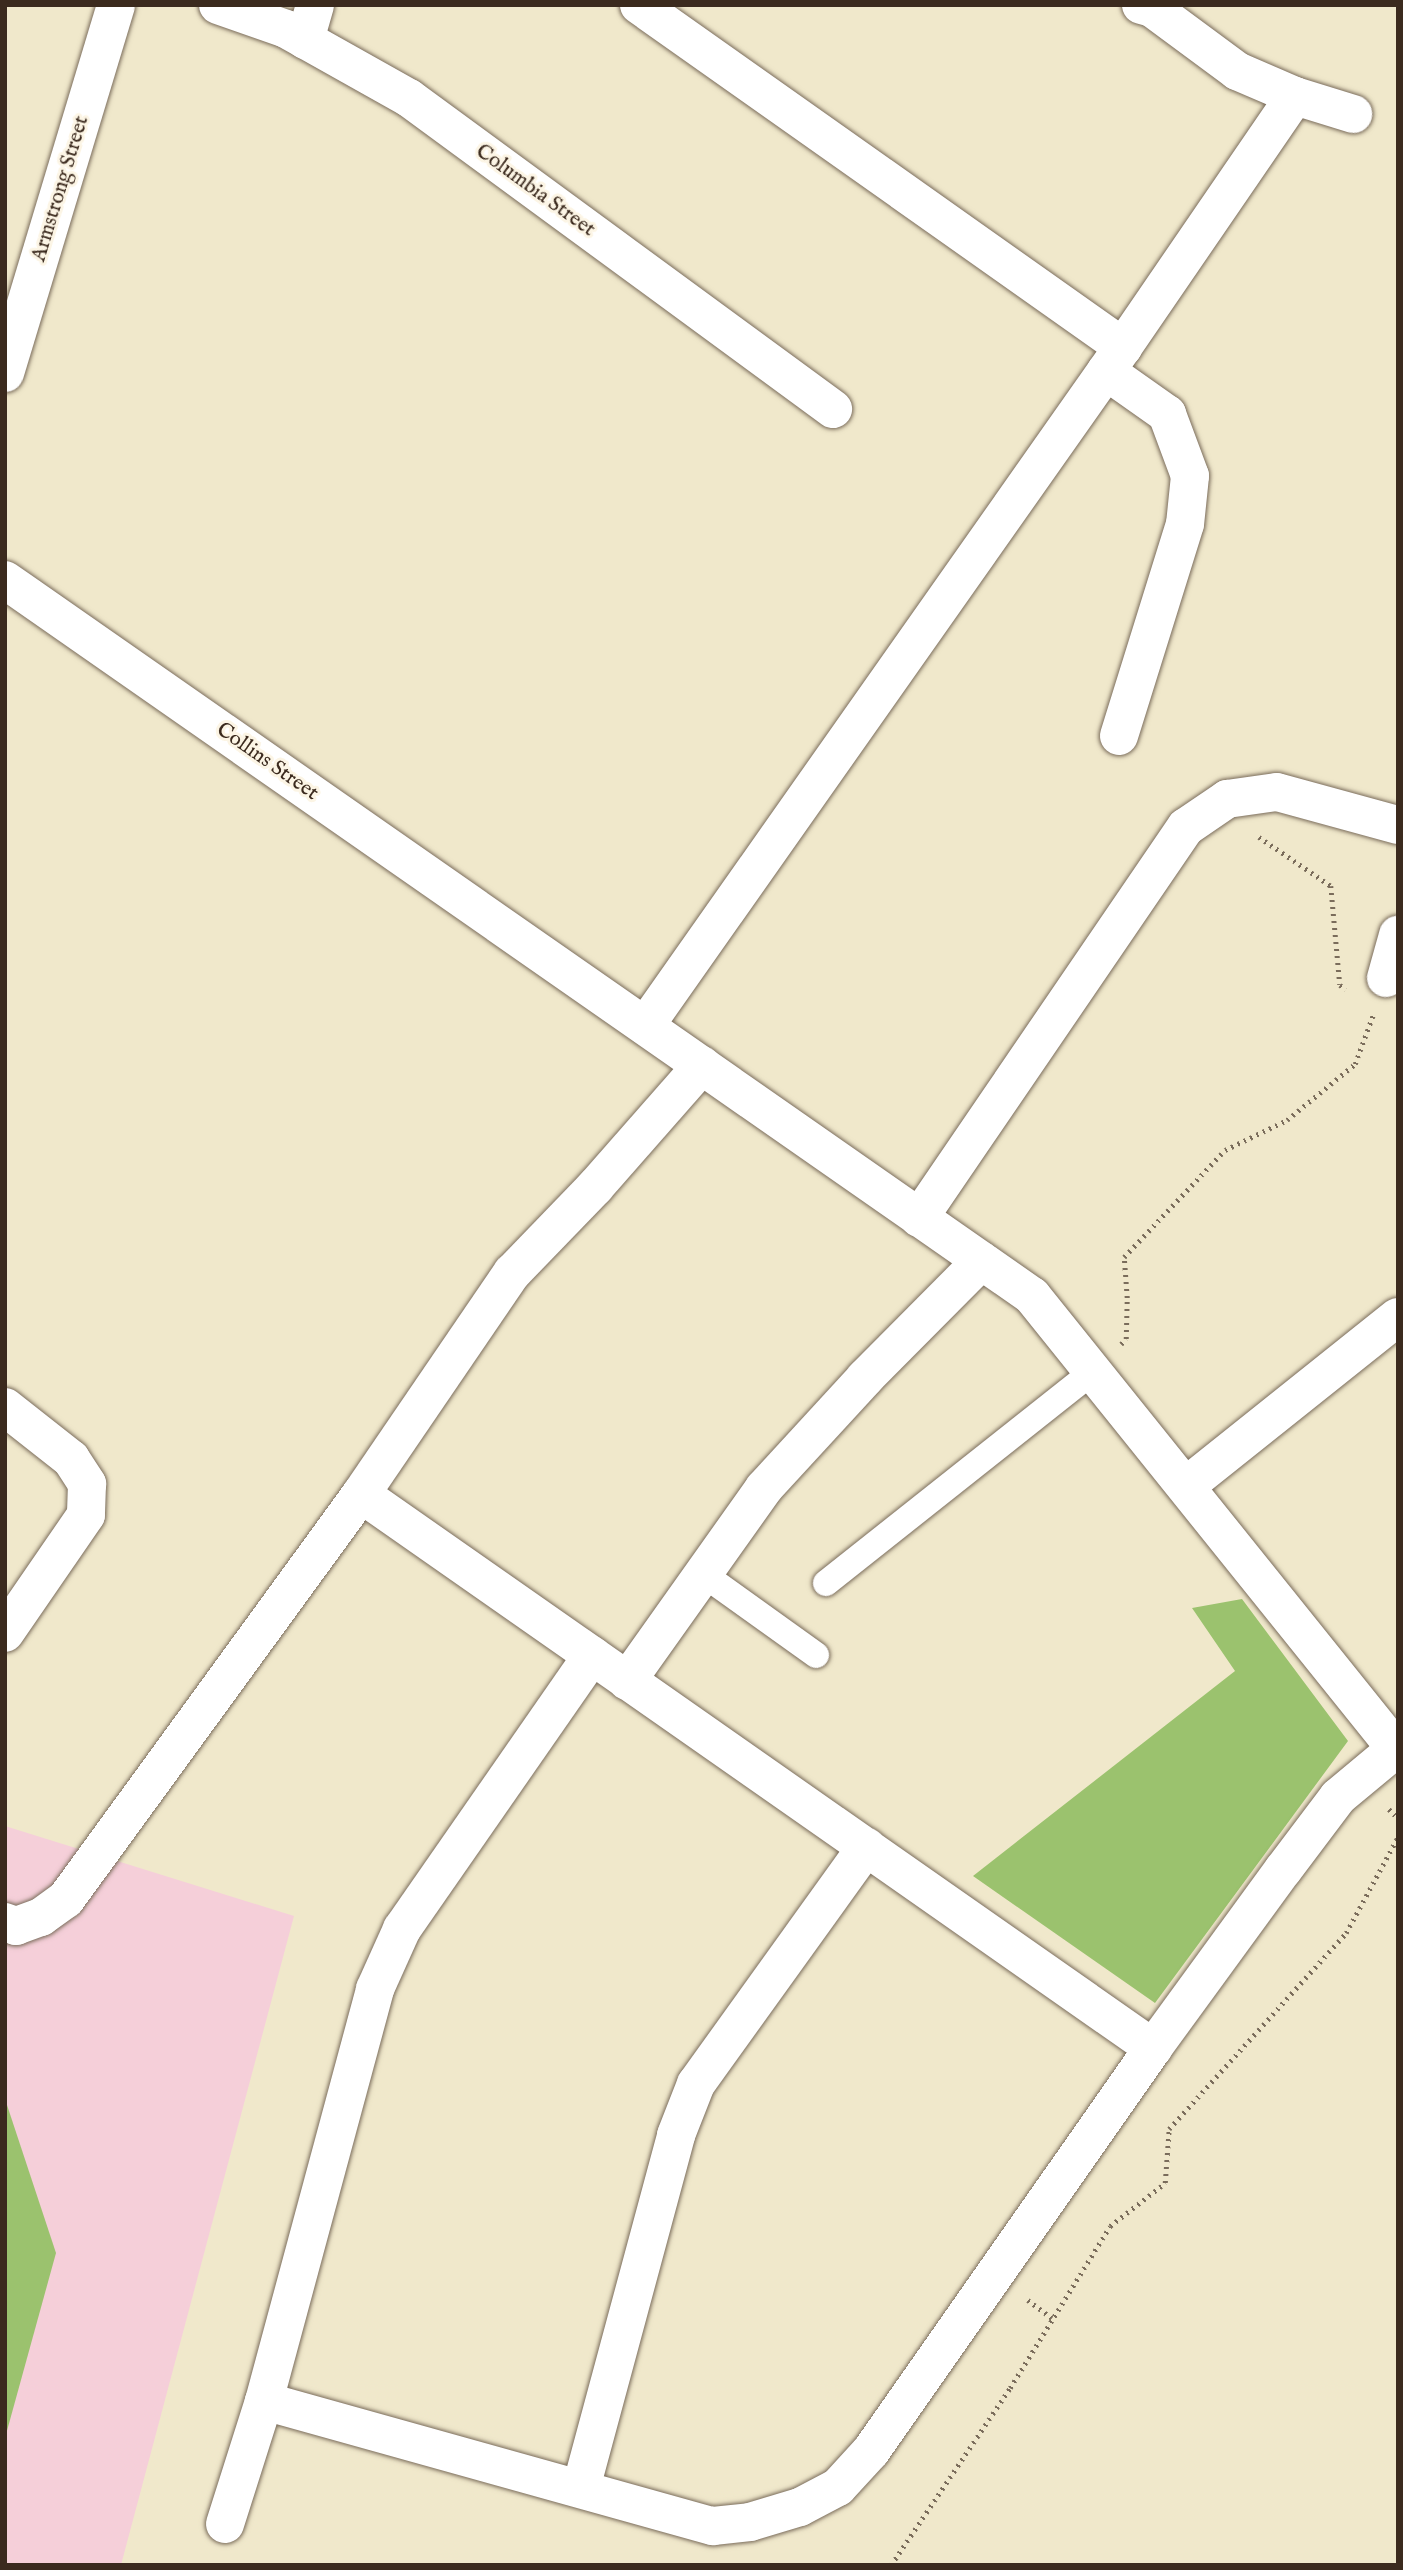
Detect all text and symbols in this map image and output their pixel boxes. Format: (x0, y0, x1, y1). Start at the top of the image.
street label: Armstrong Street (27, 113, 95, 265)
street label: Columbia Street (470, 139, 600, 243)
street label: Collins Street (211, 718, 323, 806)

